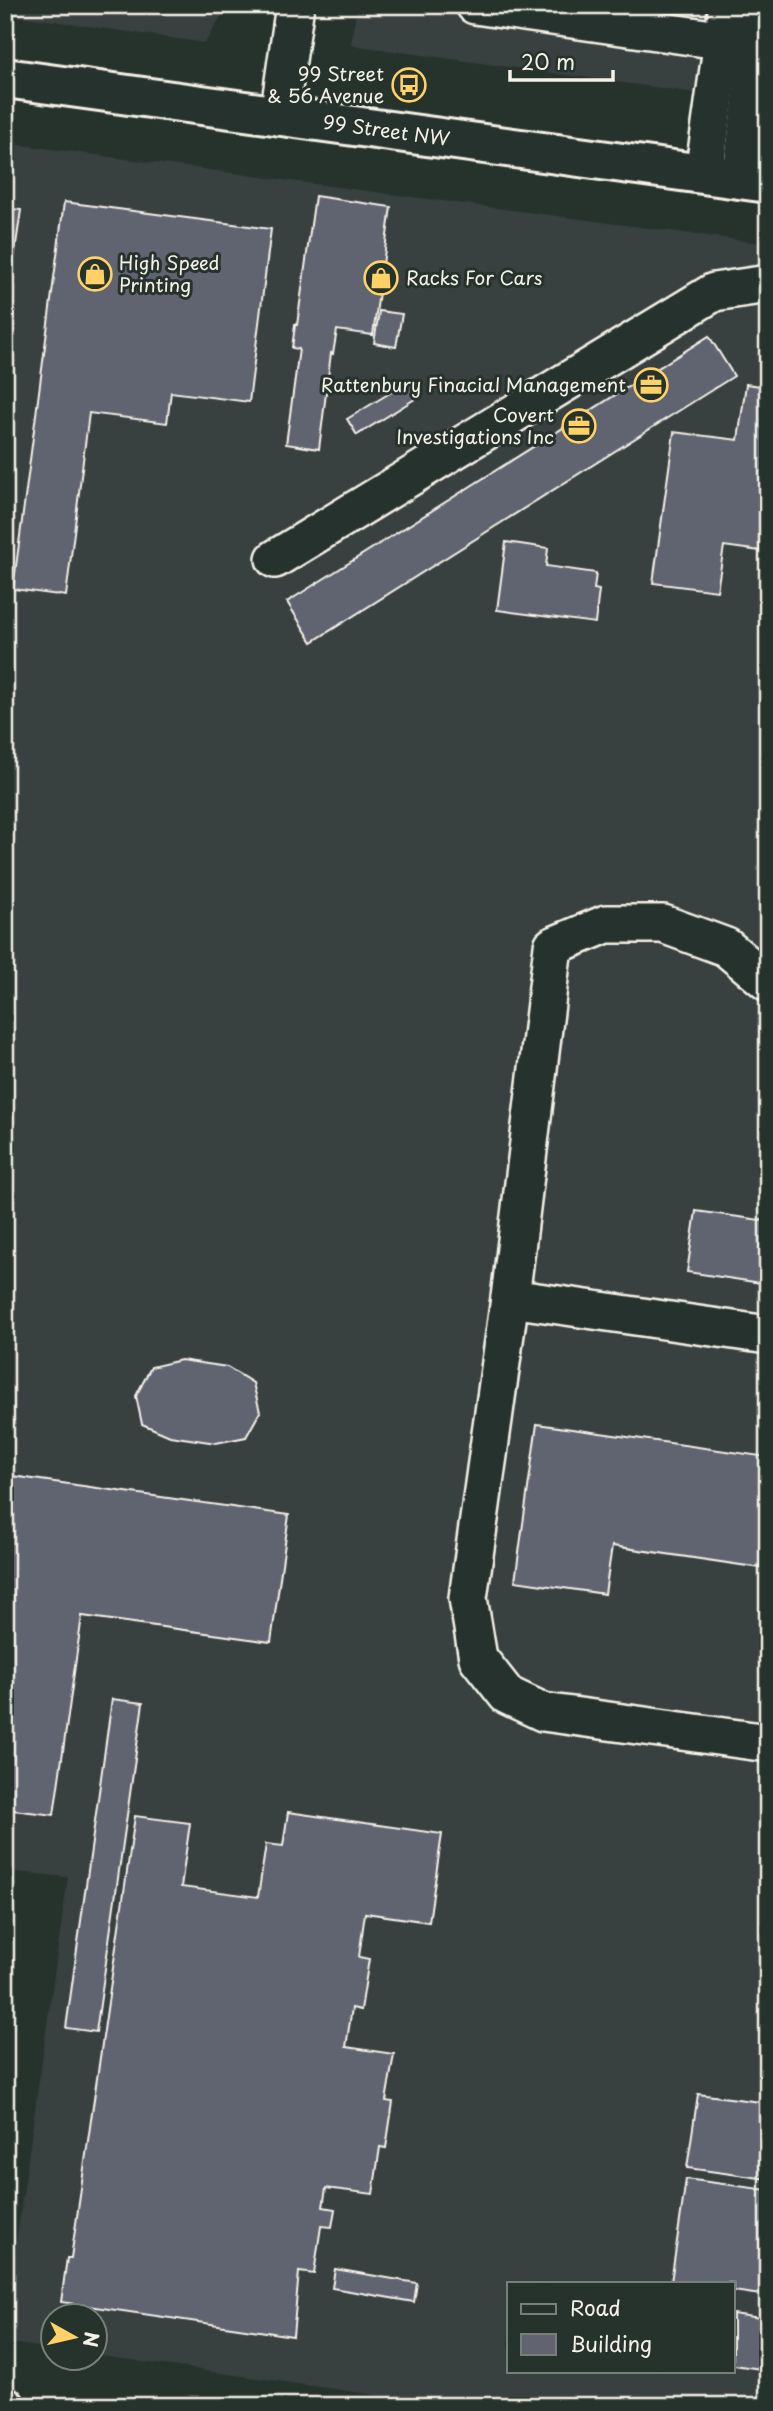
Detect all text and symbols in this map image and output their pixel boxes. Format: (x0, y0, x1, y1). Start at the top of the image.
scale bar (510, 38, 614, 82)
text: 20 m (521, 45, 575, 77)
place label: 99 Street & 56 Avenue (267, 59, 384, 109)
bus stop icon: 99 Street & 56 Avenue (390, 66, 428, 104)
street label: 99 Street NW (321, 107, 452, 152)
place label: High Speed Printing (119, 248, 219, 298)
shop icon: High Speed Printing (76, 255, 114, 293)
shop icon: Racks For Cars (362, 259, 400, 297)
place label: Racks For Cars (406, 263, 542, 291)
office icon: Rattenbury Finacial Management (632, 366, 670, 404)
place label: Rattenbury Finacial Management (321, 370, 626, 398)
place label: Covert Investigations Inc (396, 400, 554, 450)
office icon: Covert Investigations Inc (560, 407, 598, 445)
legend (507, 2282, 734, 2372)
text: Road (570, 2291, 621, 2323)
north arrow (38, 2302, 108, 2372)
text: Building (570, 2327, 652, 2359)
text: N (77, 2330, 107, 2349)

